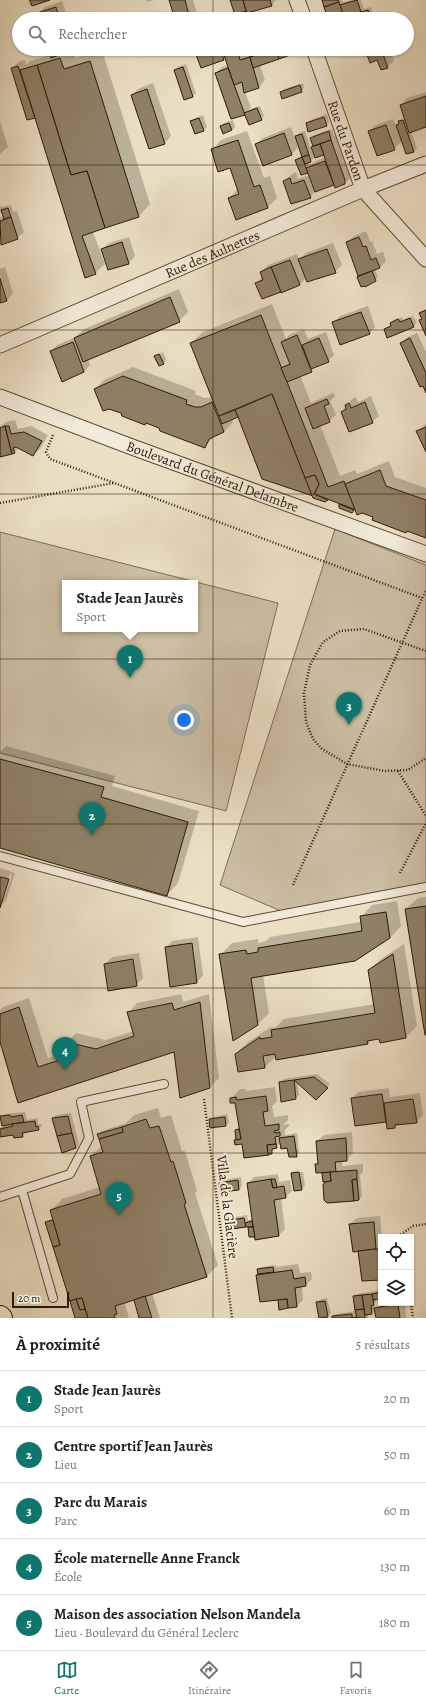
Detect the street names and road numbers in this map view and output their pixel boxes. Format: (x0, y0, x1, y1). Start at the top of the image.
street label: Rue du Pardon (323, 98, 369, 184)
street label: Rue des Aulnettes (162, 226, 263, 283)
street label: Boulevard du Général Delambre (124, 437, 301, 517)
street label: Villa de la Glacière (212, 1153, 243, 1260)

